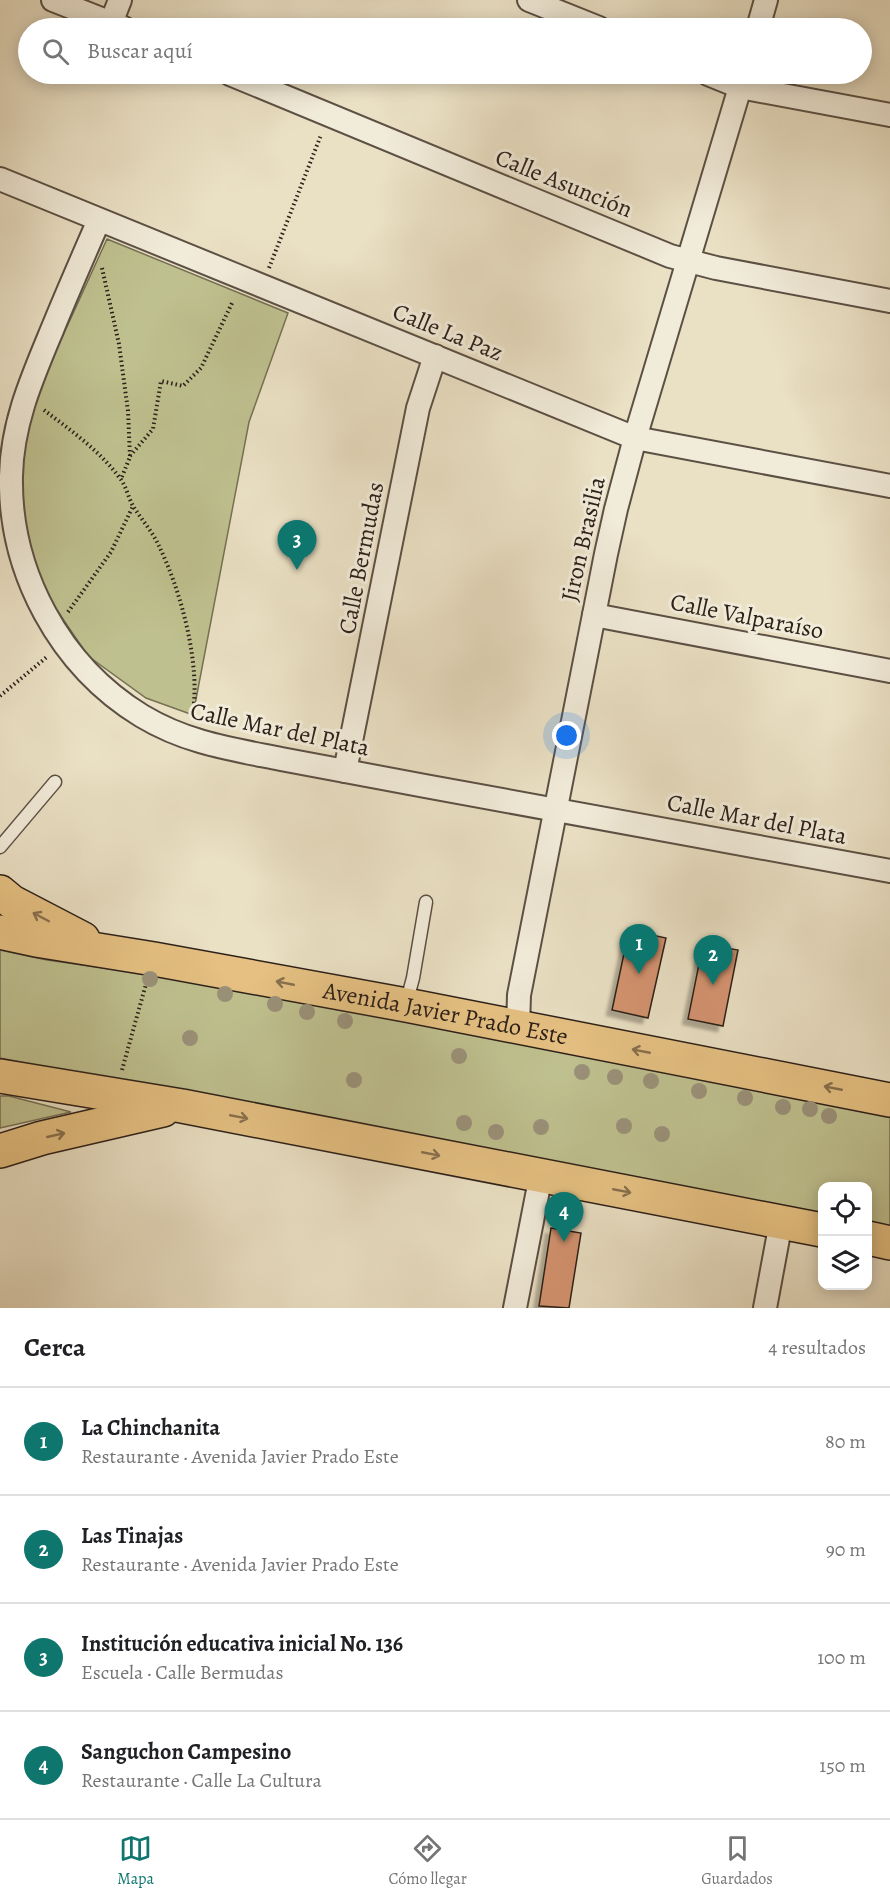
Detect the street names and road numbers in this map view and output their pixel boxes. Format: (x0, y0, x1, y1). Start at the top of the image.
street label: Calle Asunción (491, 141, 637, 225)
street label: Calle La Paz (388, 295, 508, 369)
street label: Jiron Brasilia (553, 473, 613, 605)
street label: Calle Bermudas (331, 479, 391, 637)
street label: Calle Valparaíso (668, 585, 826, 647)
street label: Calle Mar del Plata (188, 694, 373, 764)
street label: Calle Mar del Plata (664, 786, 850, 852)
street label: Avenida Javier Prado Este (320, 974, 571, 1052)

